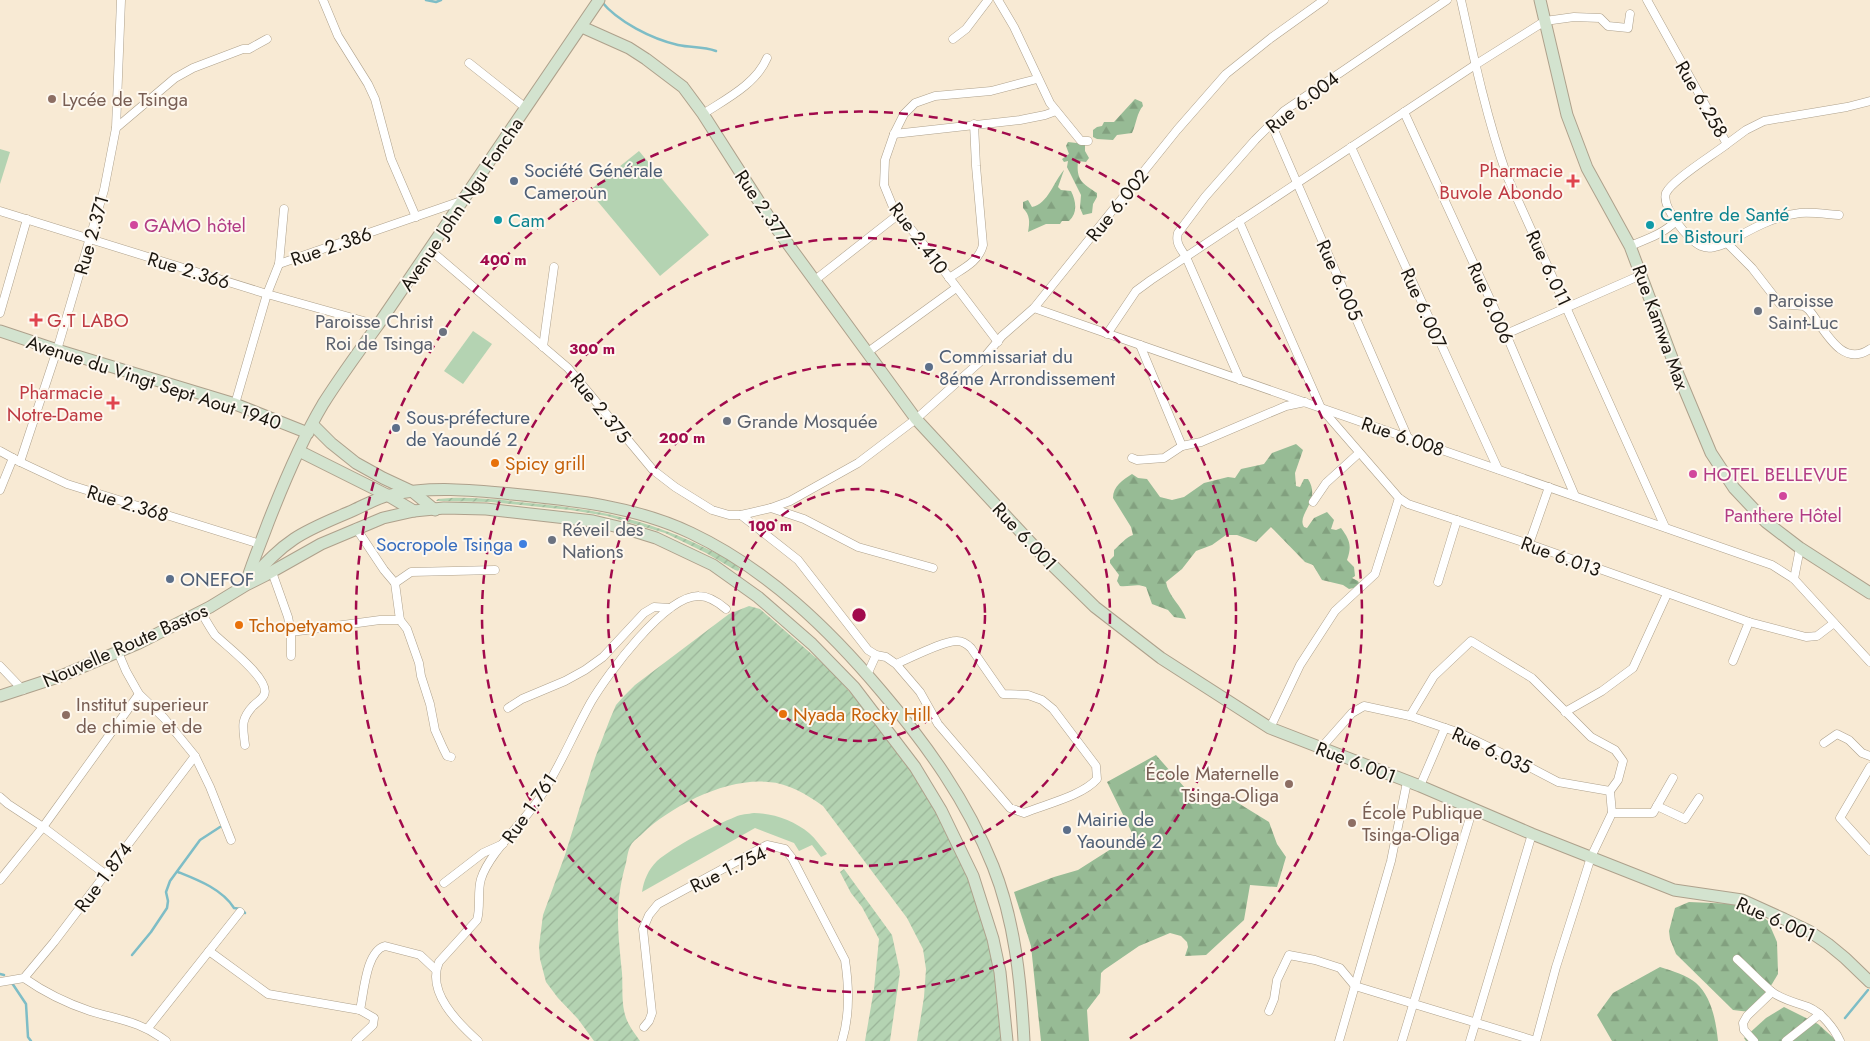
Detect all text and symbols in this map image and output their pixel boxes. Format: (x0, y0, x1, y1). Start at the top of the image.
street label: Rue 6.258 (1669, 56, 1734, 143)
street label: Rue 6.004 (1260, 65, 1345, 140)
place label: Lycée de Tsinga (62, 86, 188, 113)
marker: Lycée de Tsinga (46, 93, 58, 105)
street label: Avenue John Ngu Foncha (393, 112, 530, 296)
place label: Société Générale Cameroun (524, 157, 663, 206)
place label: Pharmacie Buvole Abondo (1439, 157, 1563, 206)
street label: Rue 6.002 (1080, 163, 1155, 247)
street label: Rue 2.377 (728, 164, 797, 248)
marker: Société Générale Cameroun (508, 175, 520, 187)
marker: Pharmacie Buvole Abondo (1567, 175, 1579, 187)
street label: Rue 2.371 (67, 192, 116, 278)
street label: Rue 2.410 (883, 197, 955, 280)
place label: Centre de Santé Le Bistouri (1660, 201, 1789, 250)
place label: Cam (508, 207, 545, 234)
place label: GAMO hôtel (144, 212, 246, 239)
marker: Cam (492, 214, 504, 226)
marker: GAMO hôtel (128, 219, 140, 231)
marker: Centre de Santé Le Bistouri (1644, 219, 1656, 231)
street label: Rue 2.386 (287, 220, 375, 273)
street label: Rue 6.011 (1519, 226, 1578, 311)
street label: Rue 6.005 (1310, 235, 1369, 325)
street label: Rue 2.366 (144, 245, 233, 296)
text: 400 m (479, 249, 527, 271)
street label: Rue 6.006 (1461, 258, 1520, 348)
street label: Rue Kamwa Max (1625, 261, 1696, 393)
street label: Rue 6.007 (1394, 264, 1453, 353)
place label: Paroisse Saint-Luc (1768, 287, 1838, 336)
marker: Paroisse Saint-Luc (1752, 305, 1764, 317)
place label: G.T LABO (47, 307, 129, 334)
place label: Paroisse Christ Roi de Tsinga (315, 308, 433, 357)
marker: G.T LABO (29, 313, 43, 327)
marker: Paroisse Christ Roi de Tsinga (437, 326, 449, 338)
street label: Avenue du Vingt Sept Aout 1940 (23, 328, 285, 436)
text: 300 m (569, 338, 615, 360)
place label: Commissariat du 8éme Arrondissement (939, 343, 1116, 392)
marker: Commissariat du 8éme Arrondissement (923, 361, 935, 373)
street label: Rue 2.375 (564, 367, 637, 449)
place label: Pharmacie Notre-Dame (7, 379, 103, 428)
marker: Pharmacie Notre-Dame (107, 397, 119, 409)
place label: Sous-préfecture de Yaoundé 2 (406, 404, 530, 453)
place label: Grande Mosquée (737, 408, 878, 435)
street label: Rue 6.008 (1358, 410, 1448, 463)
marker: Grande Mosquée (721, 415, 733, 427)
marker: Sous-préfecture de Yaoundé 2 (390, 422, 402, 434)
text: 200 m (659, 427, 705, 449)
place label: Spicy grill (505, 450, 585, 477)
marker: Spicy grill (489, 457, 501, 469)
place label: HOTEL BELLEVUE (1703, 461, 1848, 488)
marker: HOTEL BELLEVUE (1687, 468, 1699, 480)
street label: Rue 2.368 (84, 478, 172, 529)
marker: Panthere Hôtel (1777, 490, 1789, 502)
street label: Rue 6.001 (986, 496, 1063, 576)
place label: Panthere Hôtel (1724, 502, 1842, 529)
text: 100 m (748, 515, 792, 537)
place label: Réveil des Nations (562, 516, 644, 565)
street label: Rue 6.013 (1517, 530, 1604, 583)
place label: Socropole Tsinga (376, 531, 513, 558)
marker: Réveil des Nations (546, 534, 558, 546)
marker: Socropole Tsinga (517, 538, 529, 550)
place label: ONEFOF (180, 566, 254, 593)
marker: ONEFOF (164, 573, 176, 585)
street label: Nouvelle Route Bastos (38, 597, 212, 694)
centre of rings (850, 606, 868, 624)
place label: Tchopetyamo (249, 612, 353, 639)
marker: Tchopetyamo (233, 619, 245, 631)
place label: Institut superieur de chimie et de (76, 691, 209, 740)
place label: Nyada Rocky Hill (793, 701, 931, 728)
marker: Nyada Rocky Hill (777, 708, 789, 720)
marker: Institut superieur de chimie et de (60, 709, 72, 721)
street label: Rue 6.035 (1447, 720, 1536, 781)
street label: Rue 6.001 (1312, 735, 1400, 790)
place label: École Maternelle Tsinga-Oliga (1146, 760, 1279, 809)
street label: Rue 1.761 (495, 768, 563, 849)
marker: École Maternelle Tsinga-Oliga (1283, 778, 1295, 790)
place label: École Publique Tsinga-Oliga (1362, 799, 1483, 848)
place label: Mairie de Yaoundé 2 (1077, 806, 1162, 855)
marker: École Publique Tsinga-Oliga (1346, 817, 1358, 829)
marker: Mairie de Yaoundé 2 (1061, 824, 1073, 836)
street label: Rue 1.874 (68, 837, 139, 918)
street label: Rue 1.754 (685, 839, 771, 900)
street label: Rue 6.001 (1732, 890, 1820, 949)

